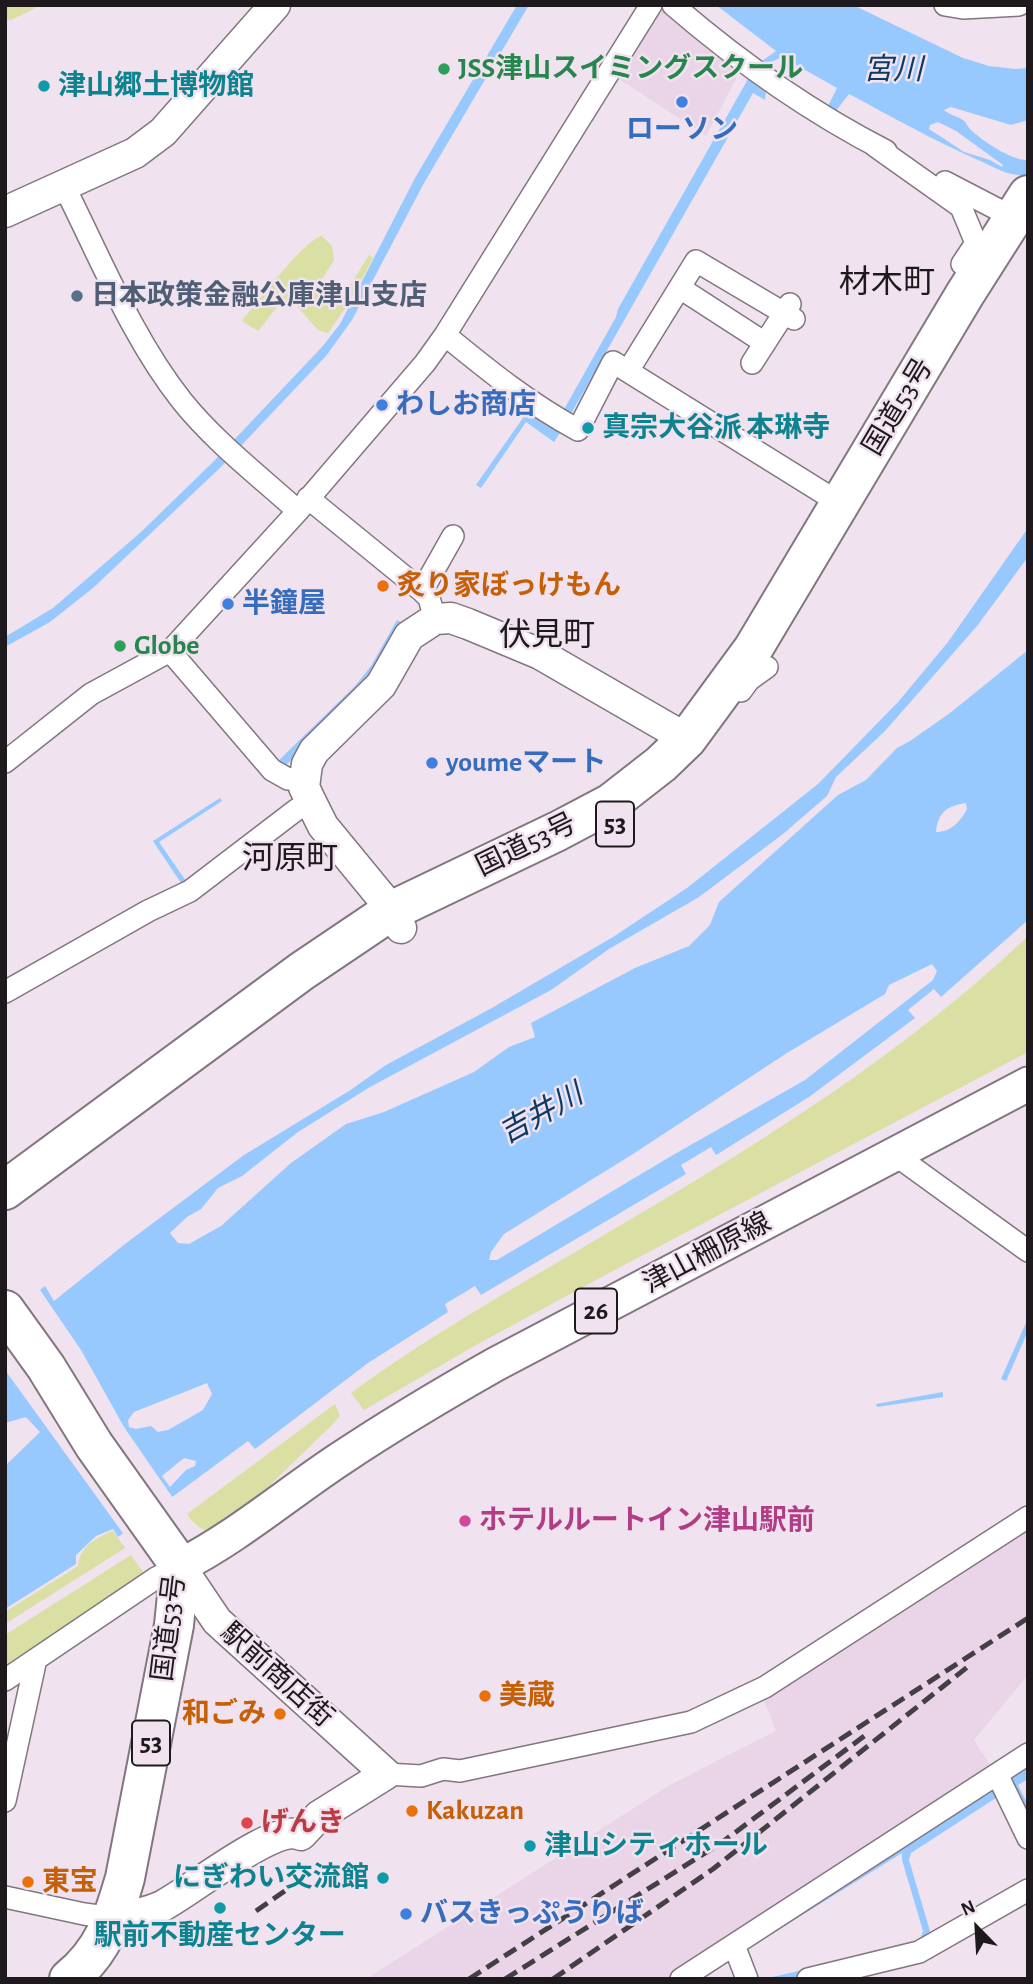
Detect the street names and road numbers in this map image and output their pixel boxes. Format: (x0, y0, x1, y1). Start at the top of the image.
street label: 国道53号 (856, 352, 940, 462)
road number: 53 (596, 802, 634, 846)
street label: 国道53号 (470, 806, 582, 884)
street label: 津山柵原線 (637, 1205, 777, 1301)
road number: 26 (575, 1288, 617, 1334)
street label: 国道53号 (146, 1573, 192, 1683)
street label: 駅前商店街 (214, 1616, 340, 1734)
road number: 53 (132, 1720, 170, 1766)

